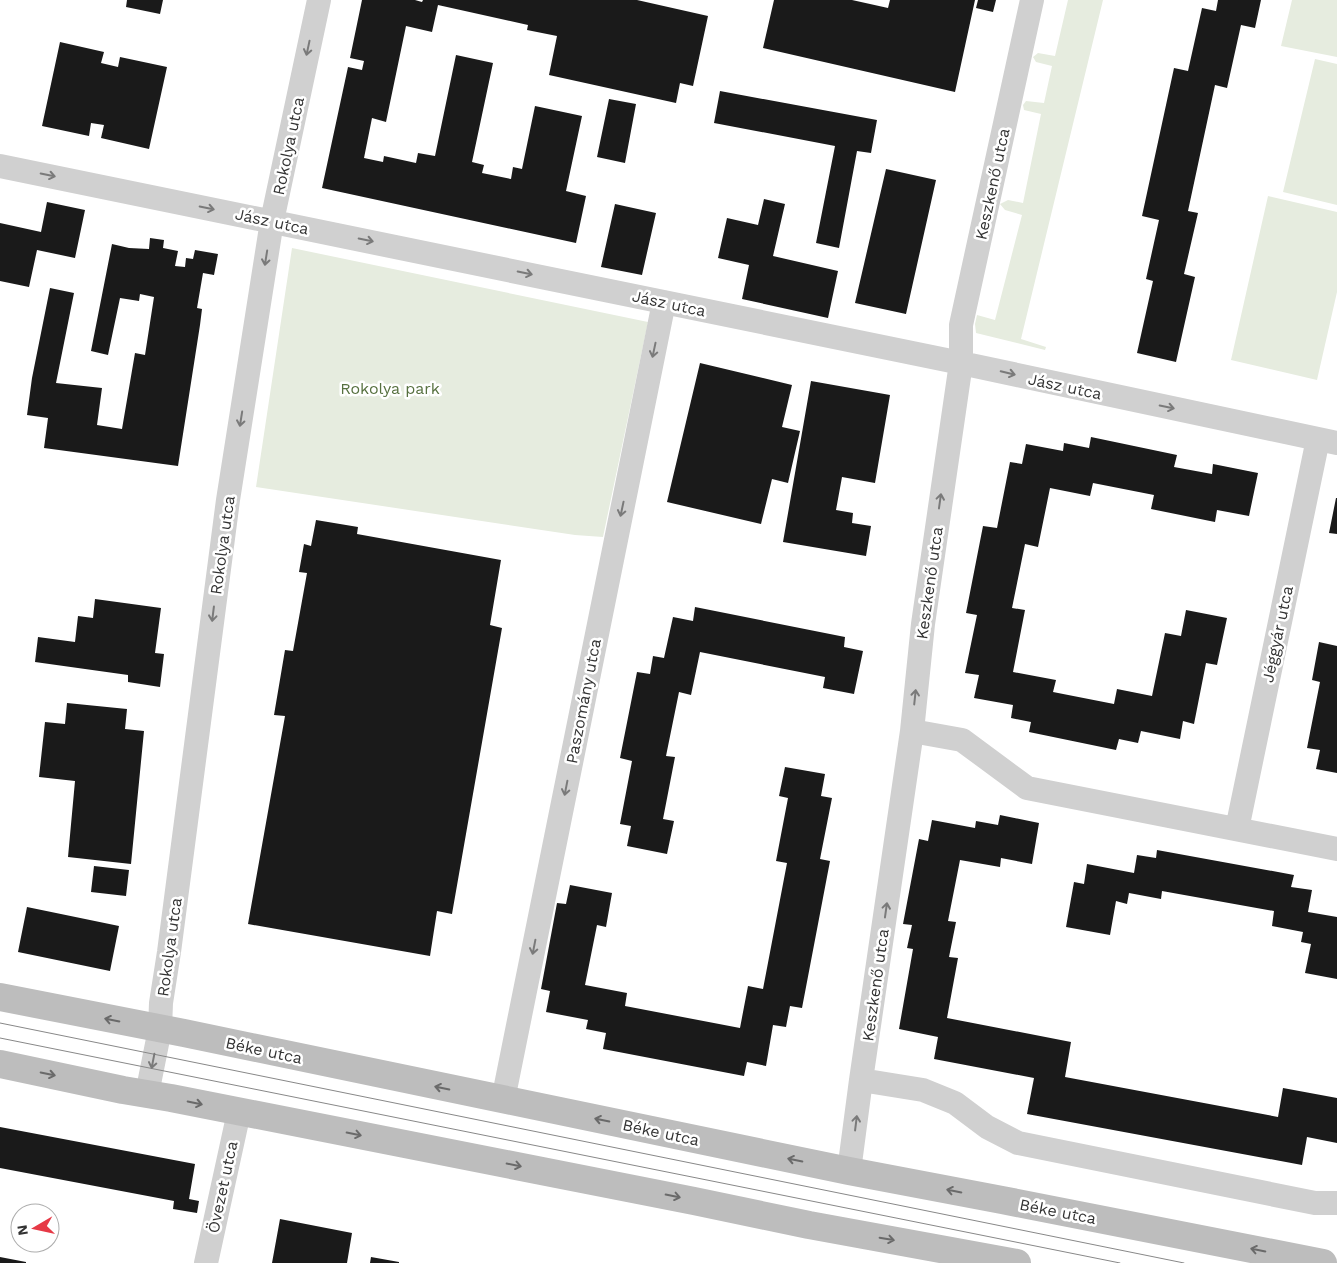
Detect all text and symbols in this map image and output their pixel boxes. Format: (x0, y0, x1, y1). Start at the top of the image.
one-way arrow (303, 39, 313, 55)
street label: Rokolya utca (269, 95, 308, 197)
street label: Keszkenő utca (971, 127, 1014, 242)
one-way arrow (39, 171, 55, 181)
one-way arrow (199, 204, 215, 213)
street label: Jász utca (233, 204, 310, 239)
one-way arrow (358, 236, 374, 246)
one-way arrow (261, 250, 271, 266)
one-way arrow (517, 269, 533, 278)
street label: Jász utca (630, 286, 707, 321)
one-way arrow (649, 341, 659, 357)
one-way arrow (1000, 369, 1016, 378)
street label: Jász utca (1026, 369, 1103, 404)
park label: Rokolya park (340, 379, 440, 398)
one-way arrow (1159, 403, 1175, 412)
one-way arrow (235, 411, 245, 427)
street label: Rokolya utca (206, 494, 239, 596)
one-way arrow (936, 494, 946, 510)
one-way arrow (617, 500, 626, 516)
street label: Keszkenő utca (912, 525, 947, 641)
street label: Jéggyár utca (1258, 584, 1297, 684)
one-way arrow (208, 606, 218, 622)
street label: Paszomány utca (562, 637, 605, 765)
one-way arrow (910, 689, 920, 705)
one-way arrow (560, 780, 570, 796)
street label: Rokolya utca (153, 896, 186, 998)
one-way arrow (881, 902, 891, 918)
street label: Keszkenő utca (858, 927, 893, 1043)
one-way arrow (528, 939, 538, 955)
one-way arrow (104, 1014, 120, 1024)
street label: Béke utca (224, 1033, 304, 1068)
one-way arrow (148, 1053, 158, 1069)
one-way arrow (39, 1070, 55, 1079)
one-way arrow (435, 1082, 451, 1092)
one-way arrow (186, 1099, 202, 1108)
one-way arrow (594, 1115, 610, 1124)
street label: Béke utca (621, 1115, 701, 1150)
one-way arrow (851, 1115, 861, 1131)
one-way arrow (346, 1130, 362, 1140)
street label: Övezet utca (203, 1139, 242, 1235)
one-way arrow (787, 1154, 803, 1164)
one-way arrow (505, 1161, 521, 1170)
one-way arrow (947, 1185, 963, 1195)
one-way arrow (665, 1192, 681, 1202)
street label: Béke utca (1018, 1195, 1098, 1228)
north arrow (10, 1203, 60, 1253)
text: N (13, 1224, 31, 1236)
one-way arrow (878, 1235, 894, 1245)
one-way arrow (1250, 1245, 1266, 1254)

